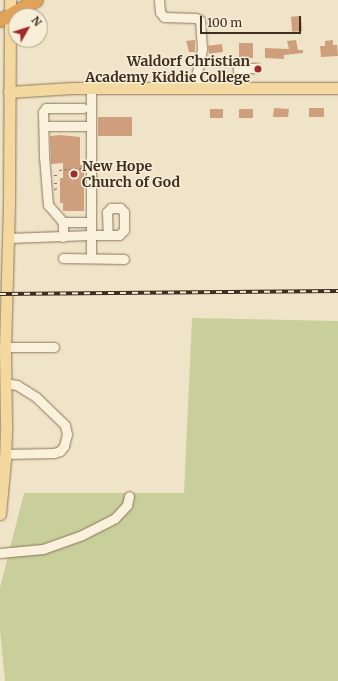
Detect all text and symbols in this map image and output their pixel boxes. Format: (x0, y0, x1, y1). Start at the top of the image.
north arrow (8, 8, 48, 48)
scale bar (202, 8, 303, 34)
text: N (28, 13, 45, 29)
text: 100 m (207, 15, 242, 30)
place label: Waldorf Christian Academy Kiddie College (85, 53, 250, 86)
marker: Waldorf Christian Academy Kiddie College (253, 64, 263, 74)
place label: New Hope Church of God (82, 158, 180, 190)
marker: New Hope Church of God (69, 169, 79, 179)

